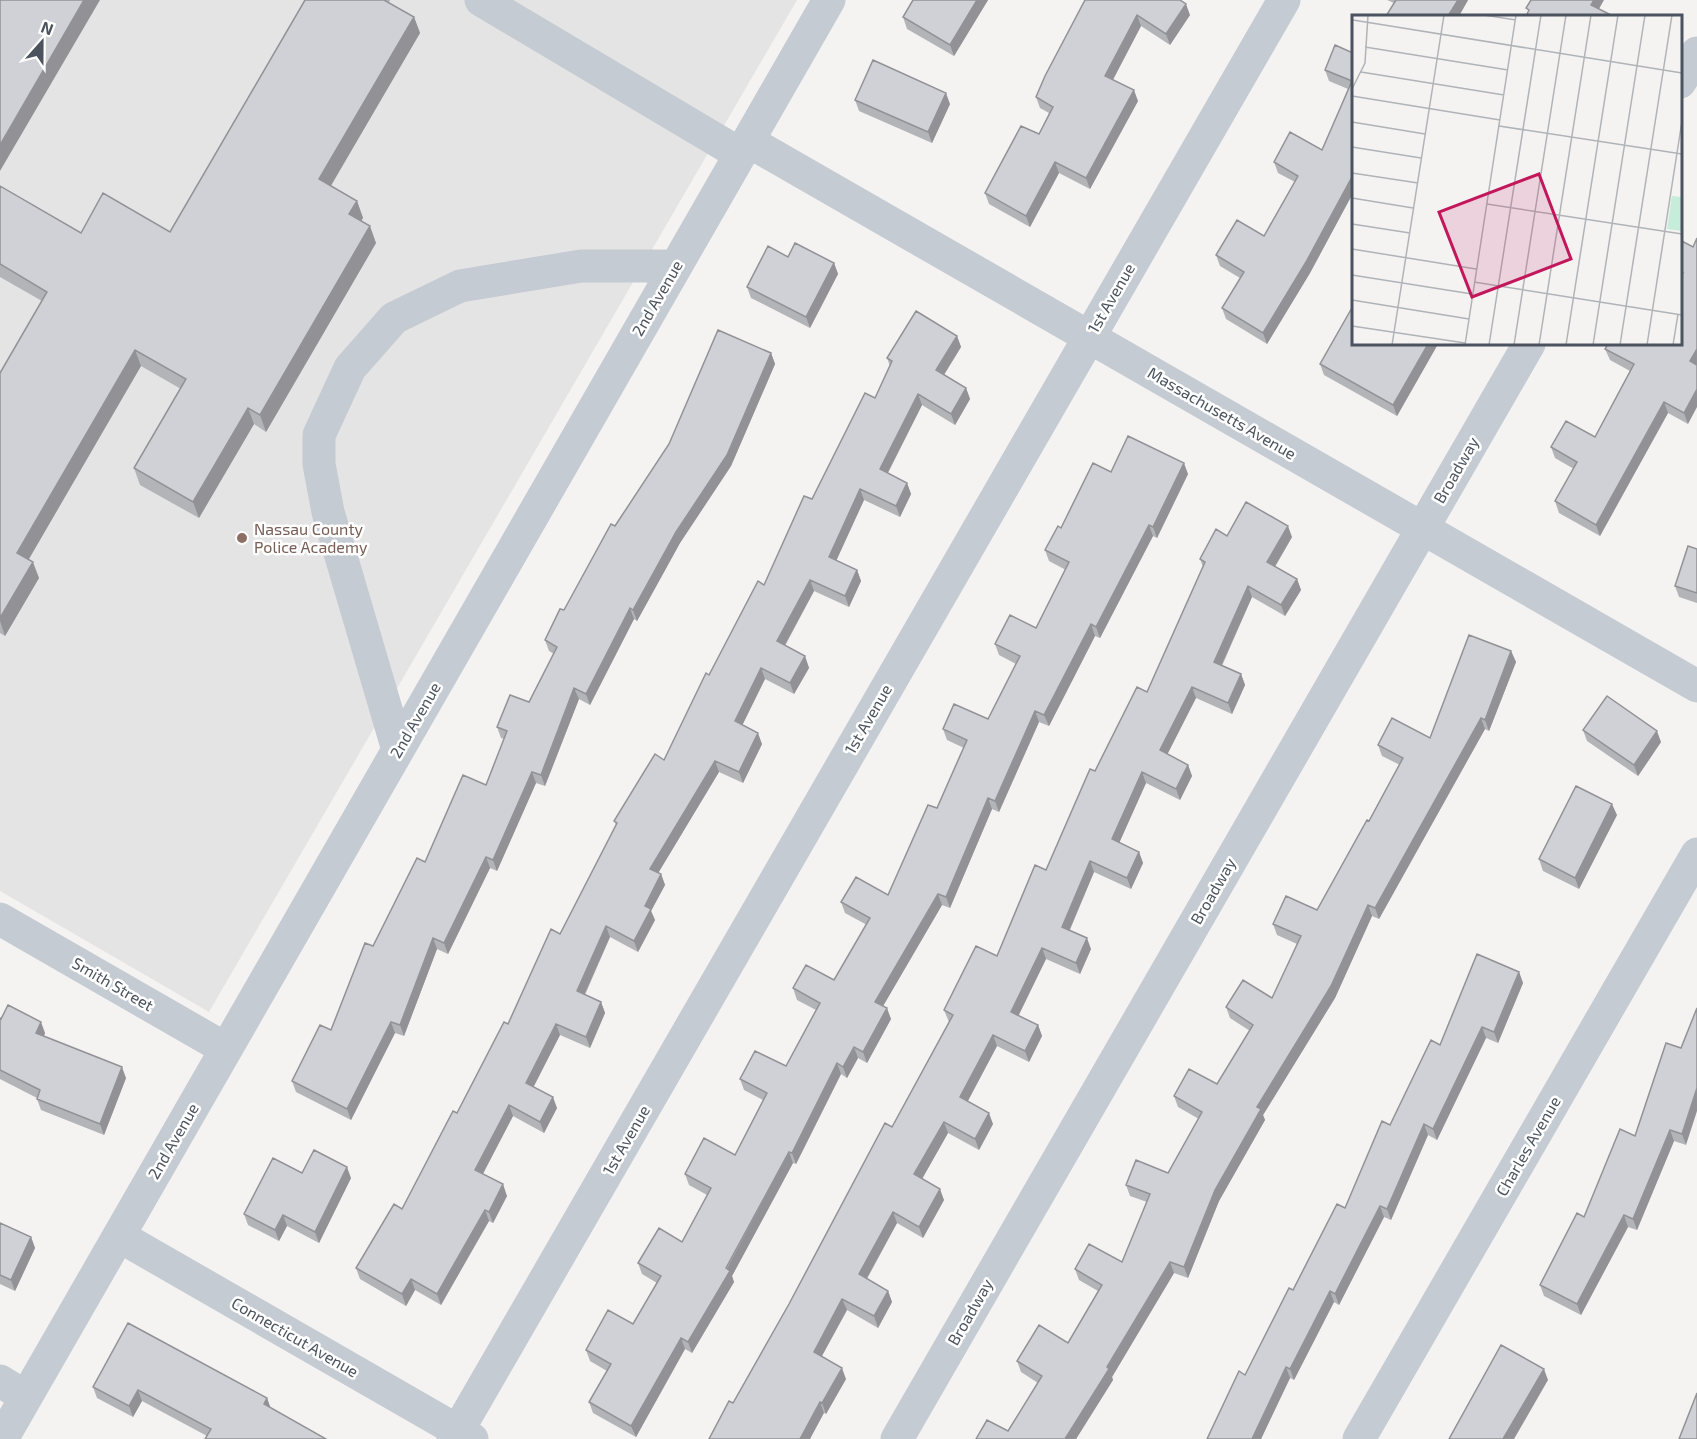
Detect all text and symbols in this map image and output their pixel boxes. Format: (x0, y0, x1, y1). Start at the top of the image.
north arrow (12, 12, 72, 72)
inset map (1352, 15, 1682, 345)
text: N (39, 17, 56, 38)
street label: 2nd Avenue (627, 257, 686, 339)
street label: 1st Avenue (1083, 259, 1138, 336)
street label: Massachusetts Avenue (1145, 362, 1300, 463)
street label: Broadway (1429, 433, 1482, 506)
place label: Nassau County Police Academy (254, 519, 368, 556)
marker: Nassau County Police Academy (235, 531, 249, 545)
street label: 2nd Avenue (385, 679, 444, 761)
street label: 1st Avenue (840, 680, 895, 757)
street label: Broadway (1186, 854, 1239, 927)
street label: Smith Street (69, 953, 157, 1014)
street label: Charles Avenue (1491, 1093, 1564, 1199)
street label: 2nd Avenue (143, 1100, 202, 1182)
street label: 1st Avenue (598, 1101, 653, 1178)
street label: Broadway (943, 1275, 996, 1348)
street label: Connecticut Avenue (229, 1293, 362, 1381)

